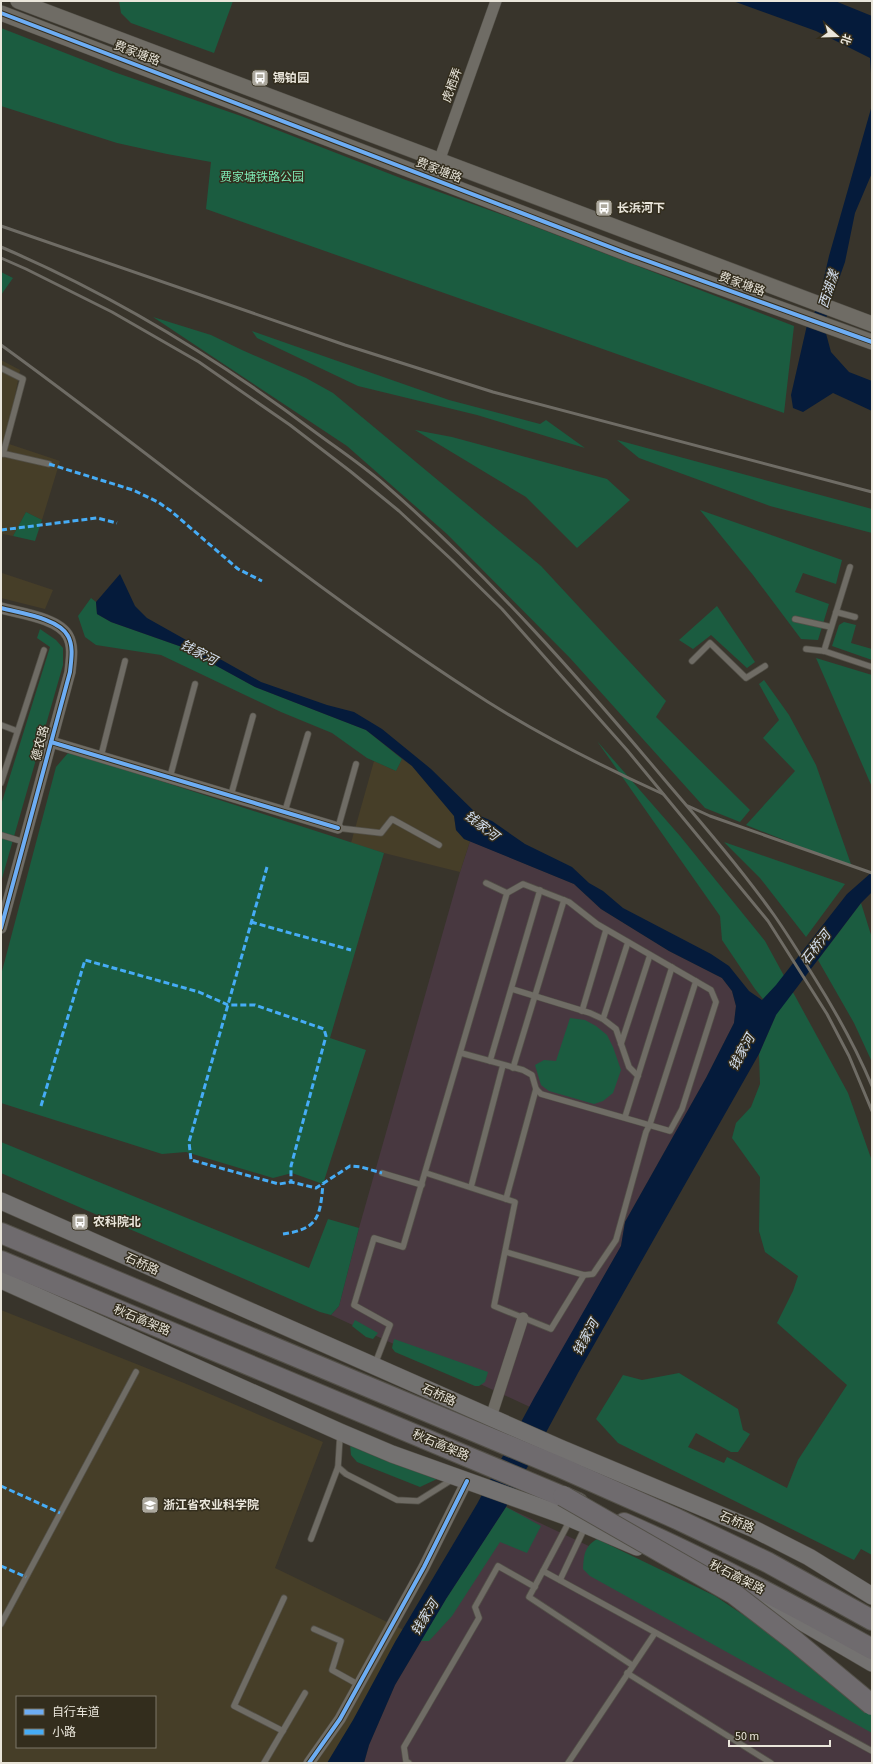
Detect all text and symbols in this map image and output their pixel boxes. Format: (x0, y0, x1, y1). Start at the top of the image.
north arrow (817, 16, 857, 56)
text: 北 (837, 32, 855, 47)
street label: 费家塘路 (111, 37, 162, 70)
street label: 虎栖弄 (438, 65, 467, 105)
bus stop icon: 锡铂园 (250, 68, 270, 88)
place label: 锡铂园 (273, 70, 309, 87)
street label: 费家塘路 (413, 154, 464, 187)
park label: 费家塘铁路公园 (220, 169, 304, 186)
bus stop icon: 长浜河下 (594, 198, 614, 218)
place label: 长浜河下 (617, 200, 665, 217)
water label: 西湖漾 (815, 266, 844, 311)
street label: 费家塘路 (716, 268, 767, 301)
water label: 钱家河 (177, 636, 223, 671)
street label: 德农路 (28, 724, 53, 763)
water label: 钱家河 (460, 807, 505, 847)
water label: 石桥河 (797, 924, 837, 969)
water label: 钱家河 (725, 1028, 761, 1074)
bus stop icon: 农科院北 (70, 1212, 90, 1232)
place label: 农科院北 (93, 1214, 141, 1231)
street label: 石桥路 (122, 1249, 162, 1280)
street label: 秋石高架路 (111, 1301, 173, 1340)
water label: 钱家河 (569, 1313, 605, 1359)
street label: 石桥路 (419, 1380, 459, 1411)
street label: 秋石高架路 (410, 1426, 472, 1465)
school or university icon: 浙江省农业科学院 (140, 1495, 160, 1515)
place label: 浙江省农业科学院 (163, 1497, 259, 1514)
street label: 石桥路 (717, 1508, 757, 1537)
street label: 秋石高架路 (706, 1556, 767, 1599)
water label: 钱家河 (407, 1594, 444, 1639)
legend (16, 1696, 156, 1748)
text: 自行车道 (52, 1704, 100, 1721)
scale bar (729, 1722, 830, 1748)
text: 小路 (52, 1724, 76, 1741)
text: 50 m (735, 1728, 759, 1745)

